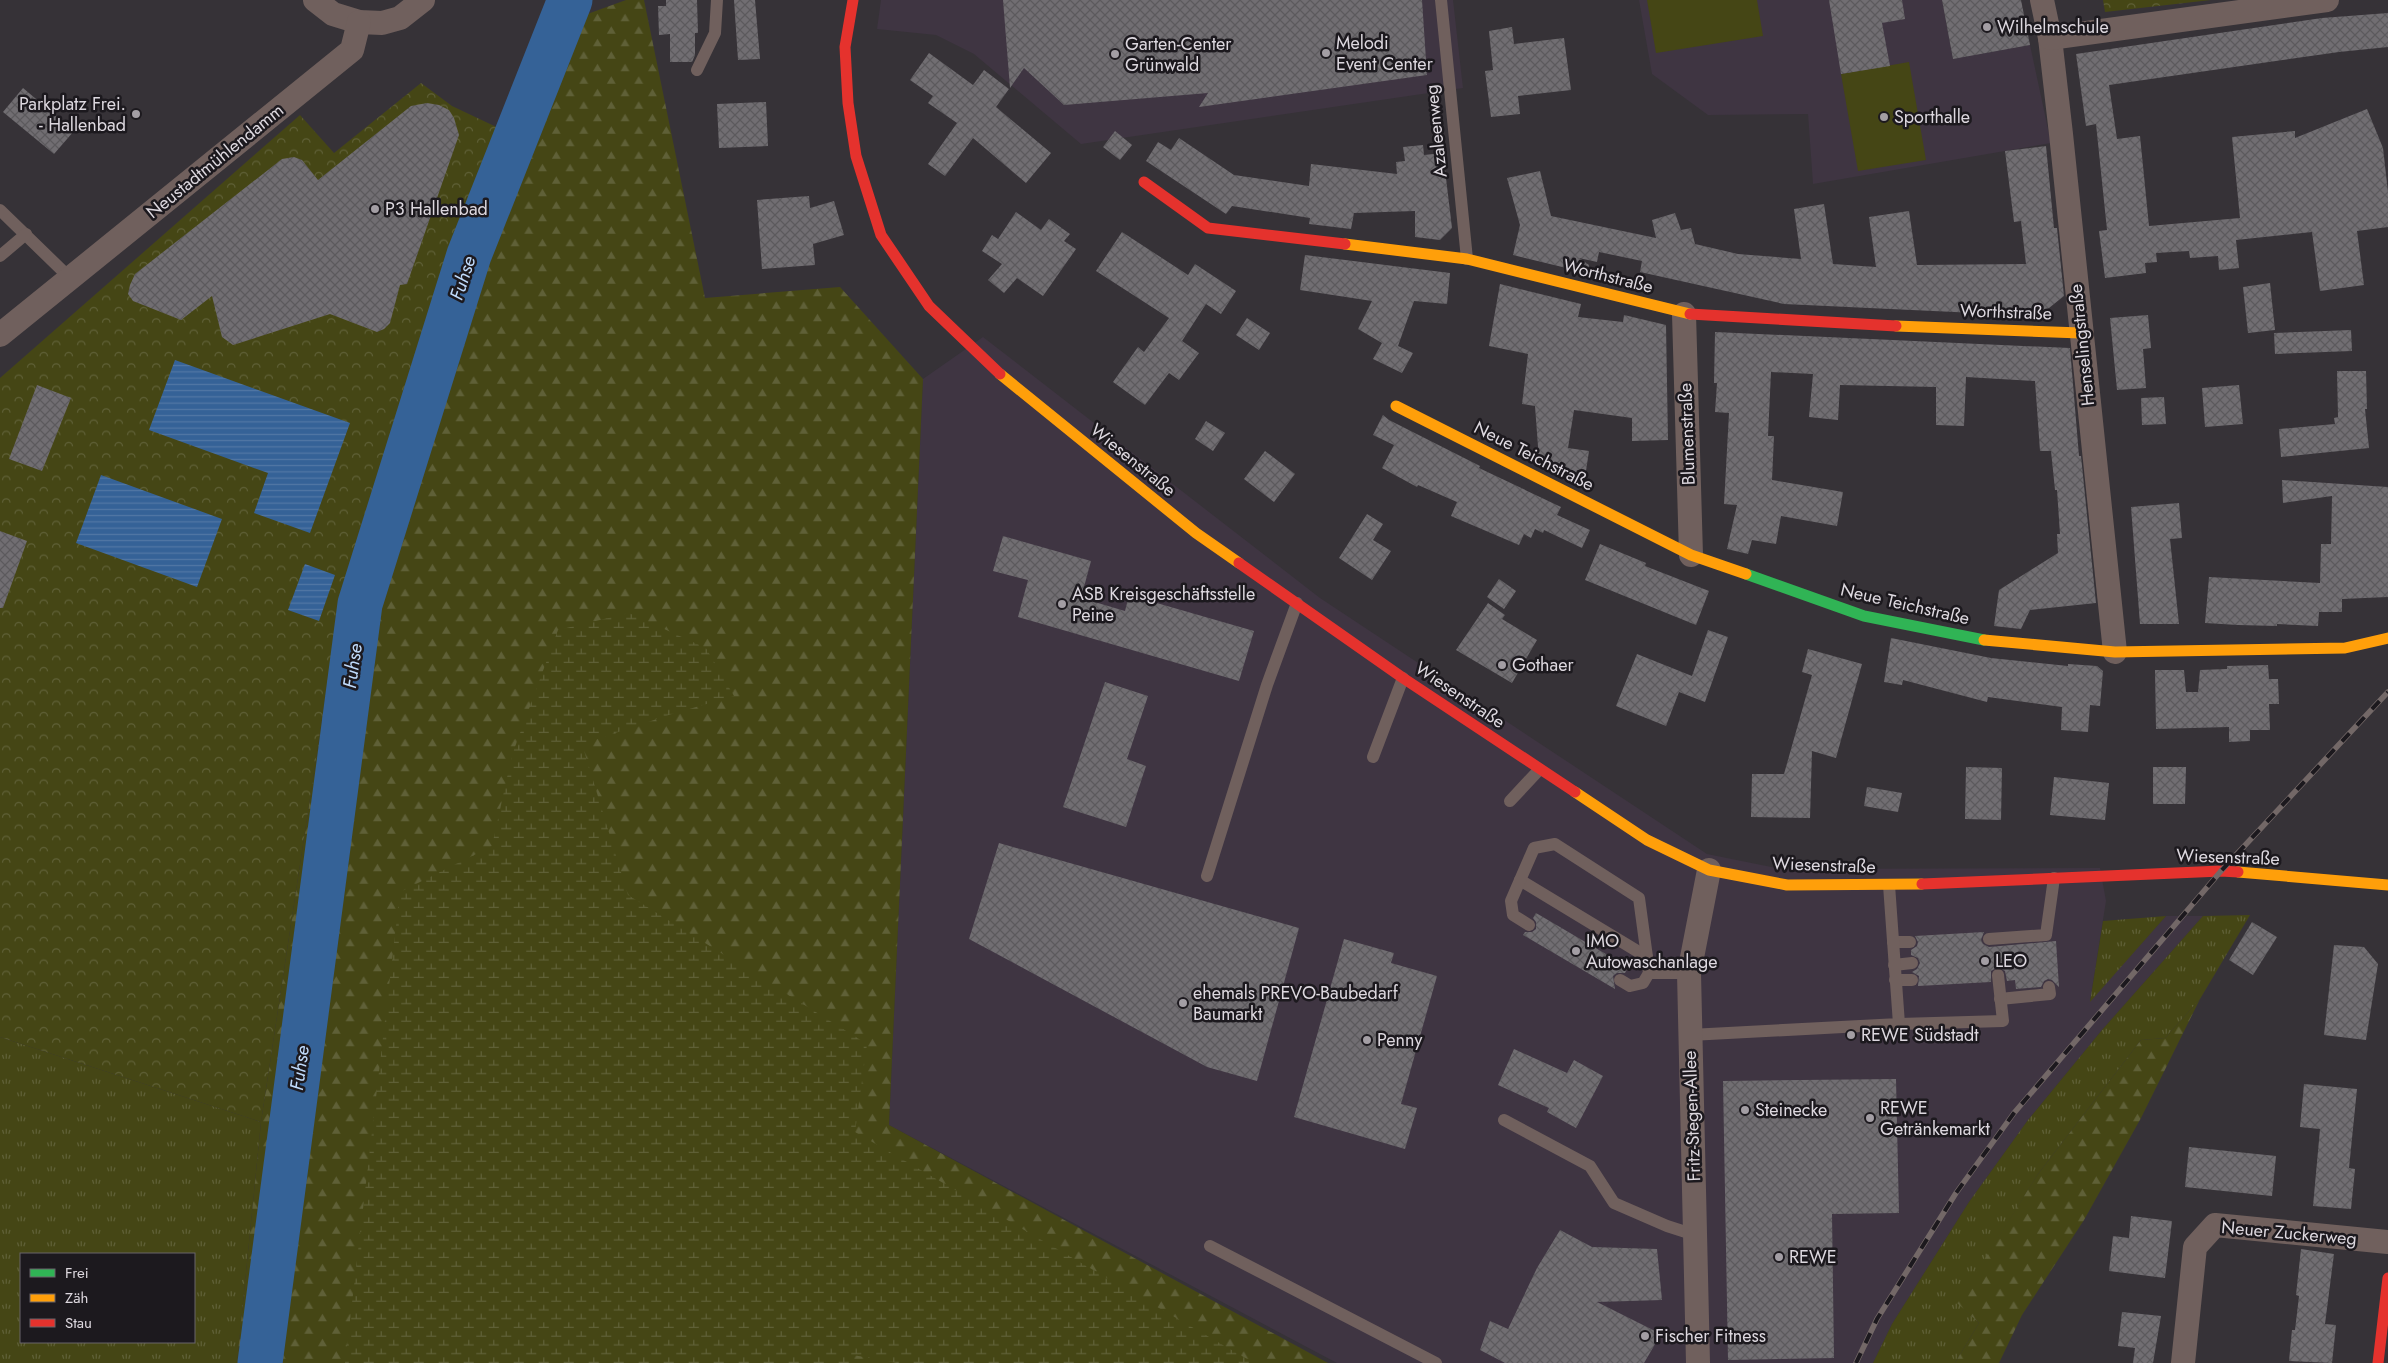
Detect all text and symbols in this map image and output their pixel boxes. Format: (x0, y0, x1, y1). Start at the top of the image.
place label: Wilhelmschule (1997, 14, 2109, 40)
marker: Wilhelmschule (1981, 21, 1993, 33)
place label: Melodi Event Center (1336, 30, 1434, 77)
place label: Garten-Center Grünwald (1125, 31, 1232, 78)
marker: Melodi Event Center (1320, 47, 1332, 59)
marker: Garten-Center Grünwald (1109, 48, 1121, 60)
street label: Azaleenweg (1418, 83, 1454, 179)
place label: Parkplatz Frei. - Hallenbad (19, 91, 126, 138)
street label: Neustadtmühlendamm (141, 97, 289, 225)
place label: Sporthalle (1894, 104, 1970, 130)
marker: Parkplatz Frei. - Hallenbad (130, 108, 142, 120)
marker: Sporthalle (1878, 111, 1890, 123)
place label: P3 Hallenbad (385, 196, 488, 222)
marker: P3 Hallenbad (369, 203, 381, 215)
water label: Fuhse (443, 252, 482, 304)
street label: Worthstraße (1560, 252, 1656, 300)
street label: Henselingstraße (2063, 283, 2101, 407)
street label: Worthstraße (1960, 297, 2052, 327)
street label: Blumenstraße (1672, 382, 1702, 486)
street label: Neue Teichstraße (1469, 415, 1599, 497)
street label: Wiesenstraße (1085, 417, 1181, 503)
street label: Neue Teichstraße (1838, 577, 1972, 631)
place label: ASB Kreisgeschäftsstelle Peine (1072, 581, 1255, 628)
marker: ASB Kreisgeschäftsstelle Peine (1056, 598, 1068, 610)
water label: Fuhse (336, 641, 369, 690)
place label: Gothaer (1512, 652, 1574, 678)
street label: Wiesenstraße (1410, 655, 1510, 735)
marker: Gothaer (1496, 659, 1508, 671)
street label: Wiesenstraße (2176, 842, 2280, 872)
street label: Wiesenstraße (1772, 850, 1876, 880)
place label: IMO Autowaschanlage (1586, 928, 1718, 975)
marker: IMO Autowaschanlage (1570, 945, 1582, 957)
place label: LEO (1995, 948, 2027, 974)
marker: LEO (1979, 955, 1991, 967)
place label: ehemals PREVO-Baubedarf Baumarkt (1193, 980, 1399, 1027)
marker: ehemals PREVO-Baubedarf Baumarkt (1177, 997, 1189, 1009)
place label: REWE Südstadt (1861, 1022, 1979, 1048)
place label: Penny (1377, 1027, 1422, 1053)
marker: REWE Südstadt (1845, 1029, 1857, 1041)
marker: Penny (1361, 1034, 1373, 1046)
water label: Fuhse (283, 1043, 316, 1092)
street label: Fritz-Stegen-Allee (1677, 1050, 1707, 1182)
place label: REWE Getränkemarkt (1880, 1095, 1991, 1142)
place label: Steinecke (1755, 1097, 1827, 1123)
marker: Steinecke (1739, 1104, 1751, 1116)
marker: REWE Getränkemarkt (1864, 1112, 1876, 1124)
street label: Neuer Zuckerweg (2220, 1214, 2358, 1252)
place label: REWE (1789, 1244, 1837, 1270)
marker: REWE (1773, 1251, 1785, 1263)
legend (20, 1253, 195, 1343)
text: Frei (65, 1262, 89, 1284)
text: Zäh (65, 1287, 88, 1309)
text: Stau (65, 1312, 92, 1334)
place label: Fischer Fitness (1655, 1323, 1766, 1349)
marker: Fischer Fitness (1639, 1330, 1651, 1342)

